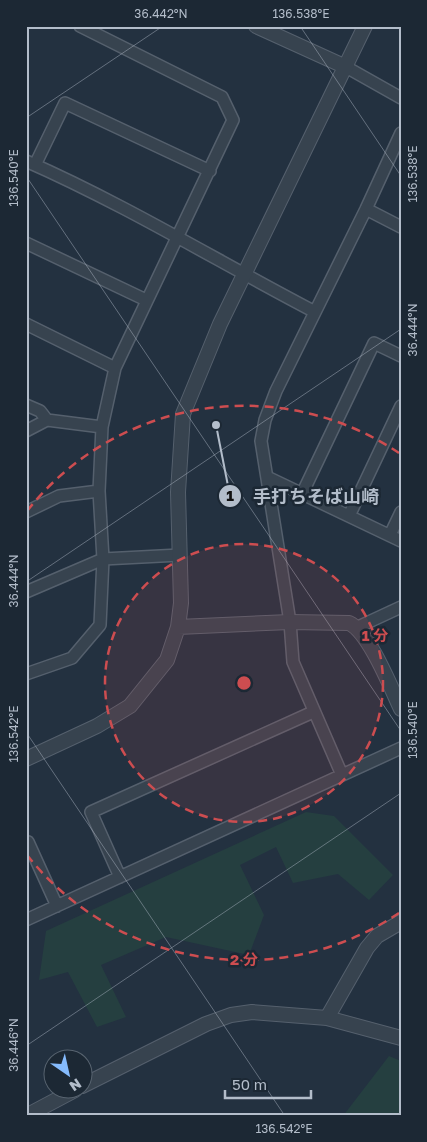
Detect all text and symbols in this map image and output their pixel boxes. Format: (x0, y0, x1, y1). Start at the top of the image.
text: 36.442°N (134, 6, 188, 21)
text: 136.538°E (272, 6, 330, 21)
text: 136.538°E (405, 145, 420, 203)
text: 136.540°E (6, 149, 21, 207)
text: 36.444°N (405, 303, 420, 357)
callout: 手打ちそば山崎 (218, 480, 389, 513)
text: 手打ちそば山崎 (253, 485, 379, 507)
text: 1 (226, 486, 234, 504)
text: 36.444°N (6, 554, 21, 608)
text: 1 分 (362, 626, 388, 644)
centre of rings (235, 674, 253, 692)
text: 136.540°E (405, 701, 420, 759)
text: 136.542°E (6, 706, 21, 762)
text: 2 分 (230, 950, 258, 968)
text: 36.446°N (6, 1018, 21, 1072)
north arrow (42, 1050, 92, 1100)
scale bar (225, 1067, 311, 1099)
text: N (66, 1075, 85, 1095)
text: 50 m (232, 1075, 267, 1093)
text: 136.542°E (256, 1121, 312, 1136)

